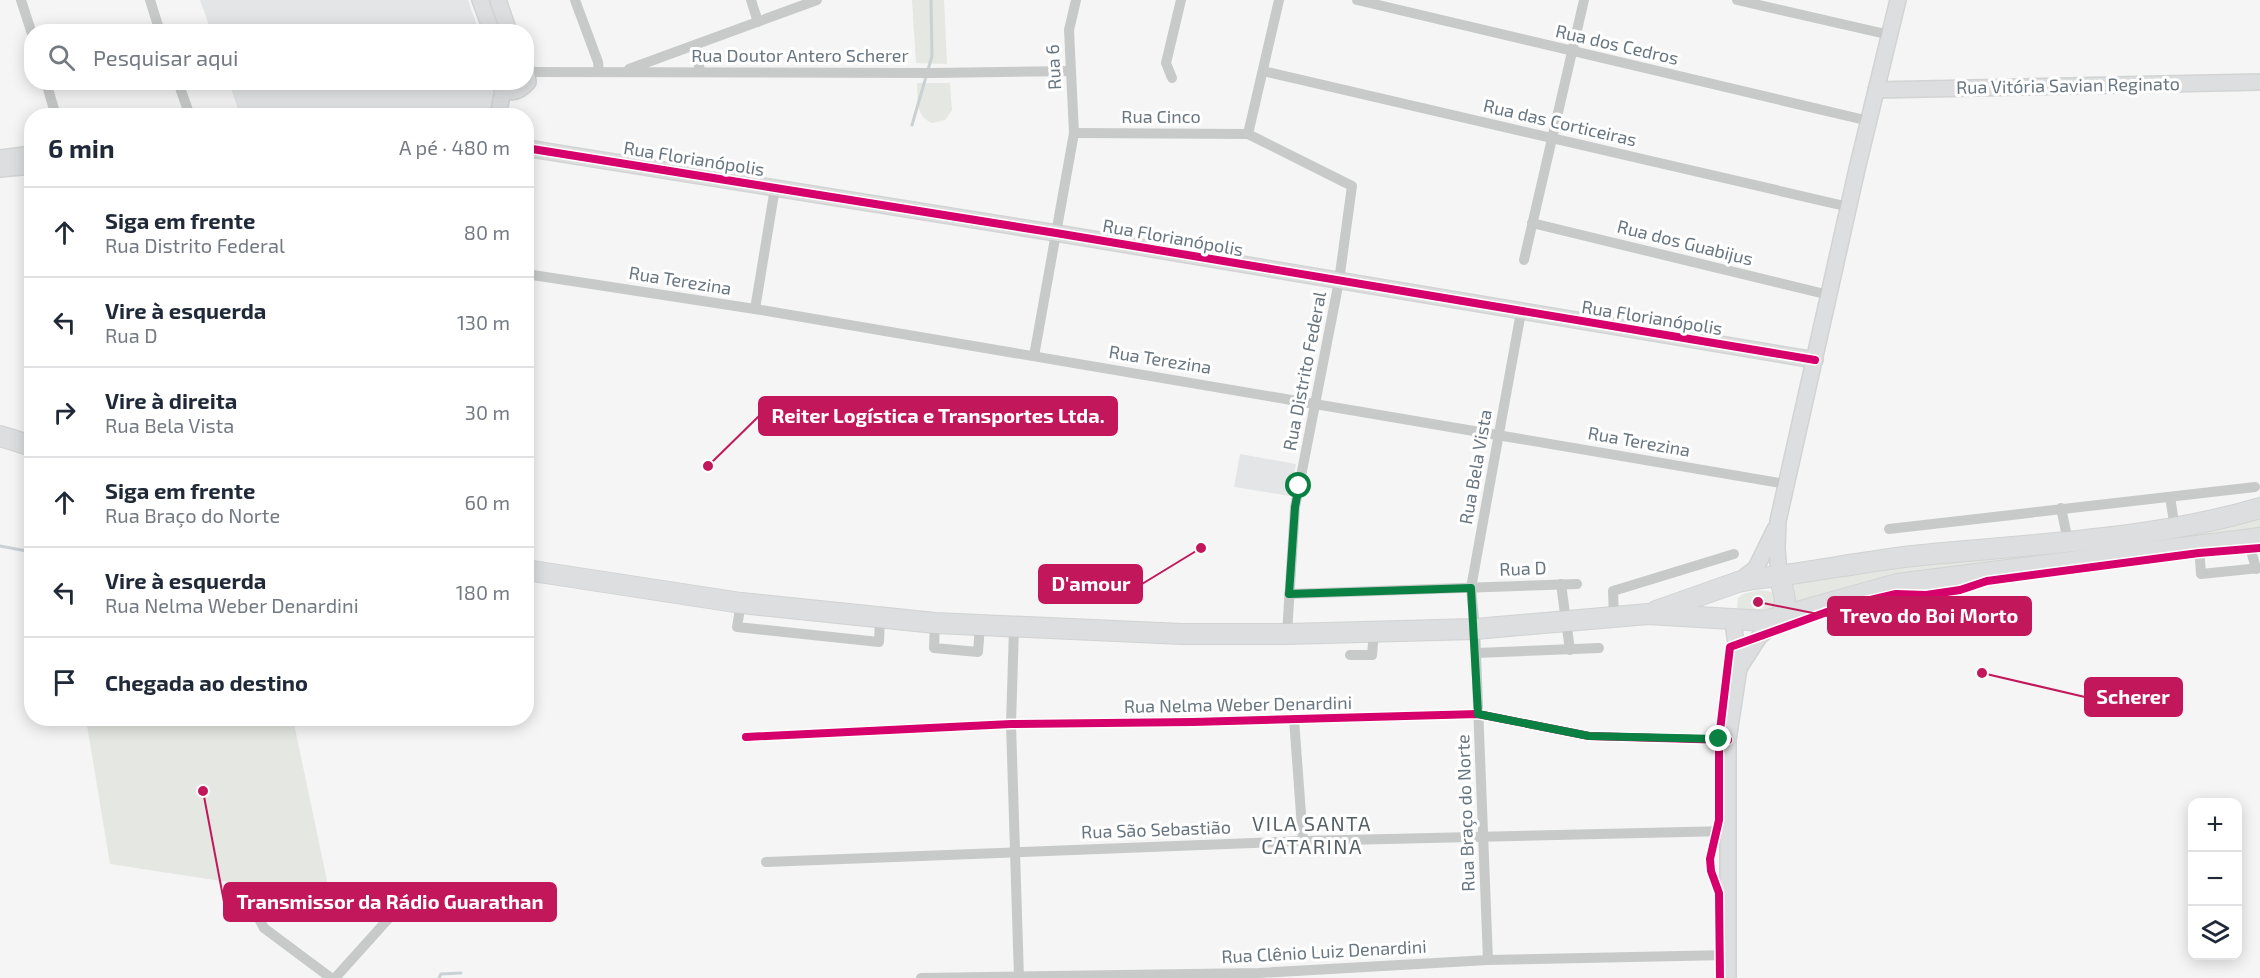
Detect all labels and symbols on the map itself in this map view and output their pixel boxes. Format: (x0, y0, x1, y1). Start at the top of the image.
street label: Rua dos Cedros (1554, 19, 1681, 69)
street label: Rua Doutor Antero Scherer (691, 44, 909, 66)
street label: Rua 6 (1041, 44, 1065, 90)
street label: Rua Vitória Savian Reginato (1956, 72, 2180, 98)
street label: Rua das Corticeiras (1481, 94, 1639, 150)
street label: Rua Cinco (1121, 105, 1201, 127)
street label: Rua Florianópolis (622, 136, 766, 180)
street label: Rua Florianópolis (1101, 214, 1245, 260)
street label: Rua dos Guabijus (1615, 215, 1755, 270)
street label: Rua Terezina (627, 261, 733, 299)
street label: Rua Distrito Federal (1278, 289, 1330, 452)
street label: Rua Florianópolis (1580, 295, 1724, 339)
street label: Rua Terezina (1107, 340, 1213, 378)
callout: Reiter Logística e Transportes Ltda. (759, 397, 1117, 435)
text: Reiter Logística e Transportes Ltda. (771, 403, 1105, 427)
street label: Rua Bela Vista (1454, 408, 1496, 526)
street label: Rua Terezina (1586, 421, 1692, 461)
route start (1285, 472, 1311, 498)
street label: Rua D (1499, 556, 1547, 580)
callout: D'amour (1039, 565, 1142, 603)
text: D'amour (1051, 571, 1131, 595)
callout: Trevo do Boi Morto (1828, 597, 2031, 635)
text: Trevo do Boi Morto (1840, 603, 2018, 627)
callout: Scherer (2085, 678, 2182, 716)
text: Scherer (2096, 684, 2170, 708)
street label: Rua Nelma Weber Denardini (1124, 691, 1352, 717)
route end (1705, 725, 1731, 751)
street label: Rua Braço do Norte (1451, 734, 1480, 892)
district label: VILA SANTA CATARINA (1252, 811, 1372, 858)
street label: Rua São Sebastião (1081, 815, 1231, 843)
callout: Transmissor da Rádio Guarathan (224, 883, 556, 921)
text: Transmissor da Rádio Guarathan (236, 889, 544, 913)
street label: Rua Clênio Luiz Denardini (1221, 935, 1427, 967)

